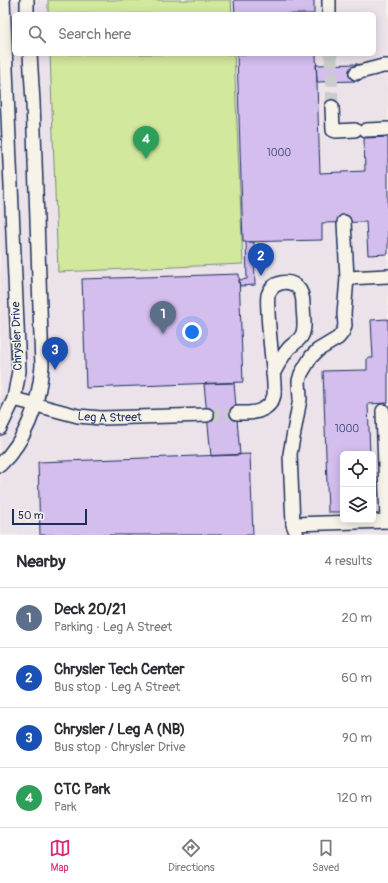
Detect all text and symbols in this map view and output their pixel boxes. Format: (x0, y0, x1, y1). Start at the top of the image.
search box (12, 12, 376, 56)
icon: search (26, 23, 48, 45)
text: Search here (58, 25, 131, 44)
pin: 4 (133, 126, 159, 159)
house number: 1000 (267, 147, 291, 159)
pin: 2 (248, 243, 274, 276)
street label: Chrysler Drive (8, 301, 26, 371)
pin: 1 (150, 301, 176, 334)
your location (182, 322, 202, 342)
pin: 3 (42, 337, 68, 370)
street label: Leg A Street (77, 408, 142, 426)
house number: 1000 (335, 423, 359, 435)
map controls (340, 451, 376, 523)
button: locate (340, 451, 376, 487)
button: layers (340, 487, 376, 523)
scale bar (12, 507, 87, 526)
text: 50 m (18, 509, 44, 522)
text: Nearby (16, 551, 65, 572)
text: 4 results (325, 553, 372, 569)
text: Deck 20/21 (54, 600, 126, 619)
text: 1 (26, 610, 32, 626)
text: 20 m (341, 610, 372, 626)
text: Parking · Leg A Street (54, 619, 172, 635)
text: Chrysler Tech Center (54, 660, 185, 679)
text: 2 (25, 670, 33, 686)
text: 60 m (341, 670, 372, 686)
text: Bus stop · Leg A Street (54, 679, 180, 695)
text: Chrysler / Leg A (NB) (54, 720, 185, 739)
text: 3 (25, 730, 33, 746)
text: 90 m (342, 730, 372, 746)
text: Bus stop · Chrysler Drive (54, 739, 186, 755)
text: CTC Park (54, 780, 110, 799)
text: 4 (25, 790, 33, 806)
text: 120 m (336, 790, 372, 806)
text: Park (54, 799, 77, 815)
tab: Map (49, 837, 71, 874)
tab: Directions (168, 837, 215, 874)
tab: Saved (312, 837, 339, 874)

